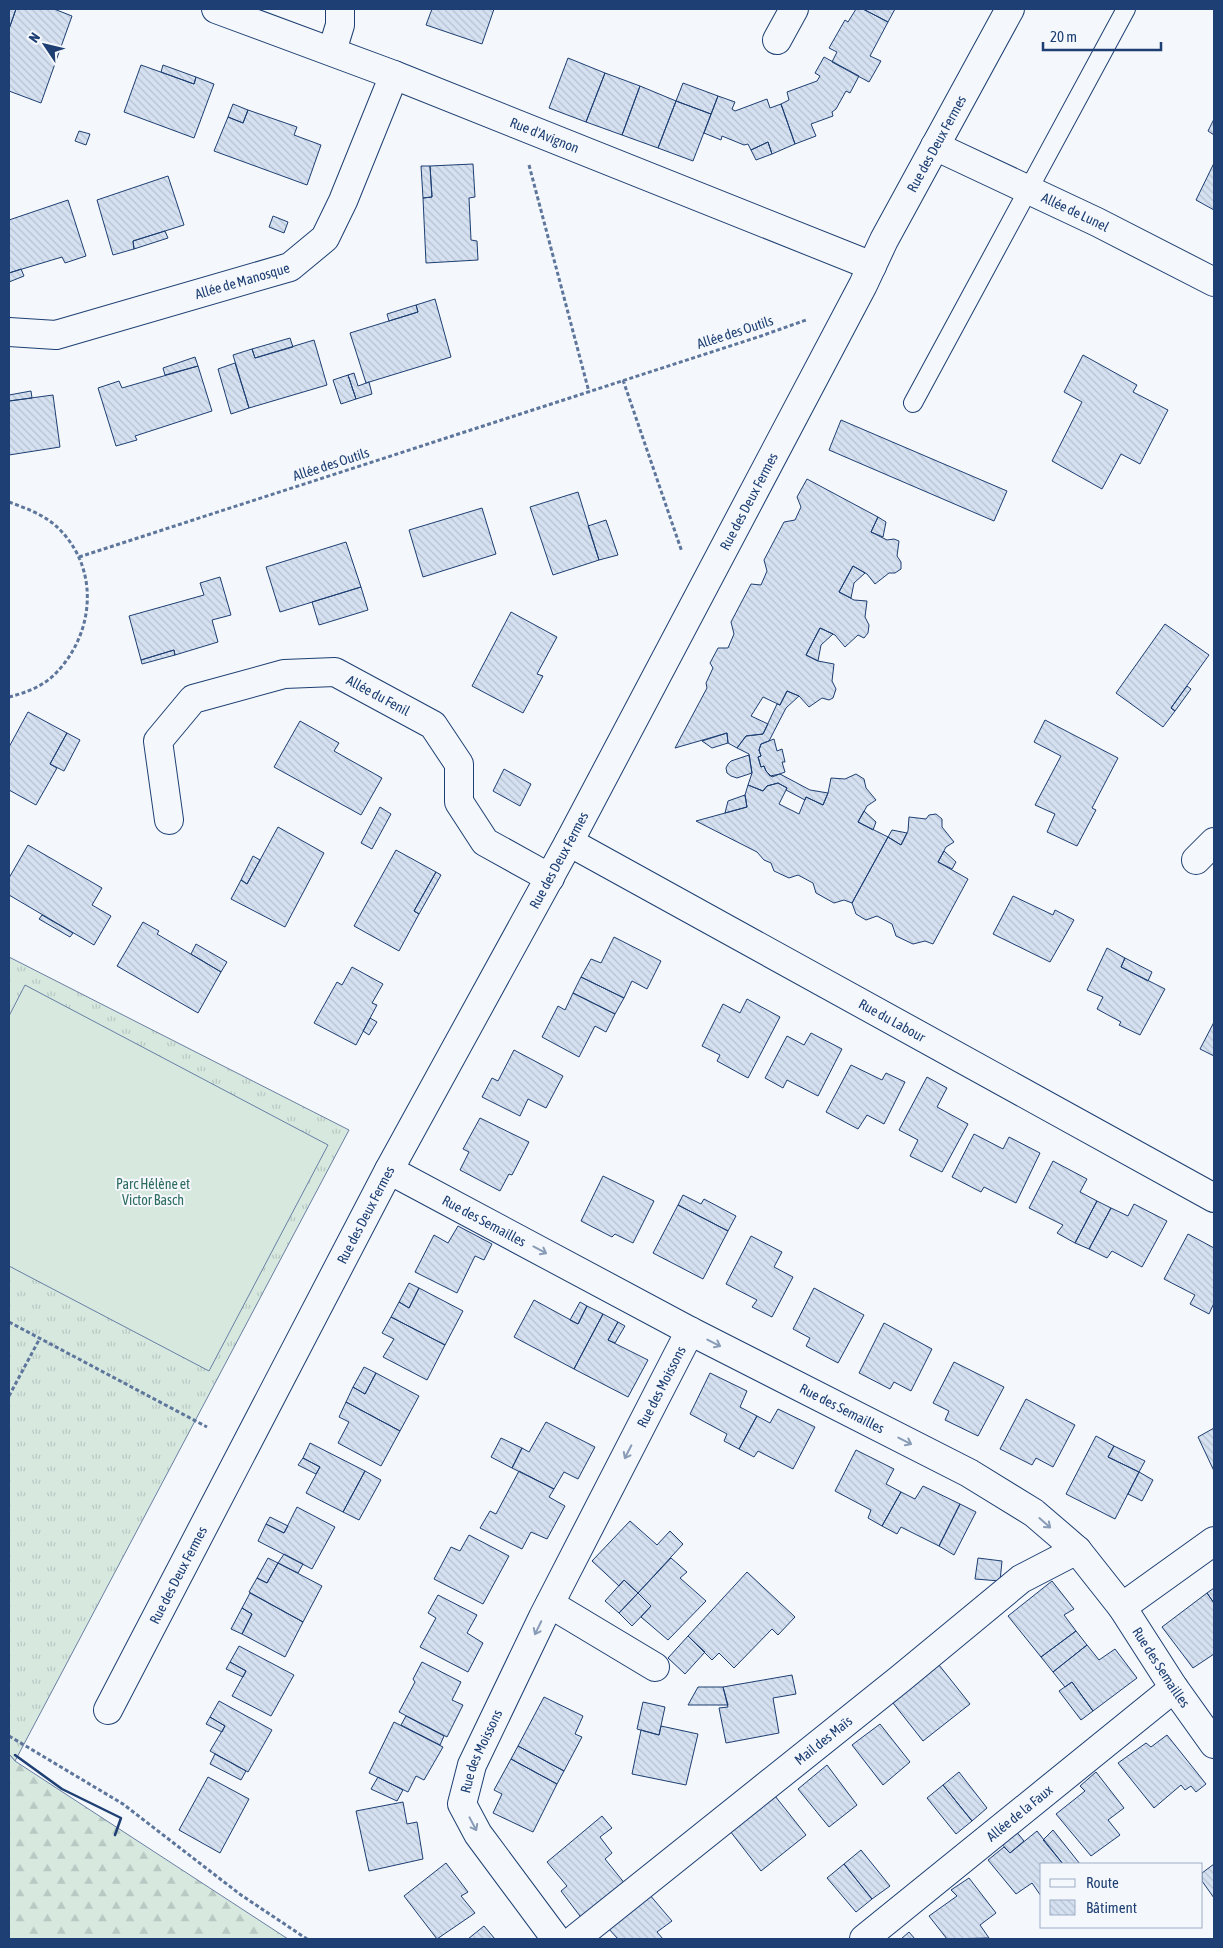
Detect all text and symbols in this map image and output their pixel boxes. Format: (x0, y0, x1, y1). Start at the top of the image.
north arrow (20, 20, 70, 70)
scale bar (1043, 20, 1160, 52)
text: 20 m (1050, 28, 1077, 45)
text: N (25, 30, 43, 46)
street label: Rue des Deux Fermes (904, 93, 969, 195)
street label: Rue d'Avignon (508, 114, 581, 156)
street label: Allée de Lunel (1039, 189, 1112, 235)
street label: Allée de Manosque (193, 260, 291, 302)
street label: Allée des Outils (695, 312, 775, 352)
street label: Allée des Outils (291, 444, 371, 484)
street label: Rue des Deux Fermes (717, 450, 781, 553)
street label: Allée du Fenil (344, 672, 413, 719)
street label: Rue des Deux Fermes (526, 809, 591, 911)
street label: Rue du Labour (856, 996, 929, 1045)
street label: Rue des Deux Fermes (334, 1163, 398, 1266)
park label: Parc Hélène et Victor Basch (116, 1176, 190, 1208)
street label: Rue des Semailles (440, 1192, 529, 1250)
one-way arrow (532, 1246, 546, 1256)
one-way arrow (706, 1339, 721, 1348)
street label: Rue des Moissons (634, 1343, 689, 1430)
street label: Rue des Semailles (797, 1380, 887, 1437)
one-way arrow (898, 1436, 913, 1446)
one-way arrow (623, 1444, 632, 1459)
one-way arrow (1039, 1517, 1052, 1529)
street label: Rue des Deux Fermes (146, 1524, 210, 1627)
one-way arrow (533, 1620, 542, 1635)
street label: Rue des Semailles (1129, 1624, 1193, 1711)
street label: Rue des Moissons (457, 1707, 505, 1795)
street label: Mail des Maïs (791, 1713, 855, 1768)
street label: Allée de la Faux (983, 1781, 1056, 1845)
one-way arrow (469, 1816, 478, 1831)
legend (1040, 1863, 1203, 1928)
text: Route (1086, 1874, 1119, 1891)
text: Bâtiment (1086, 1899, 1137, 1916)

